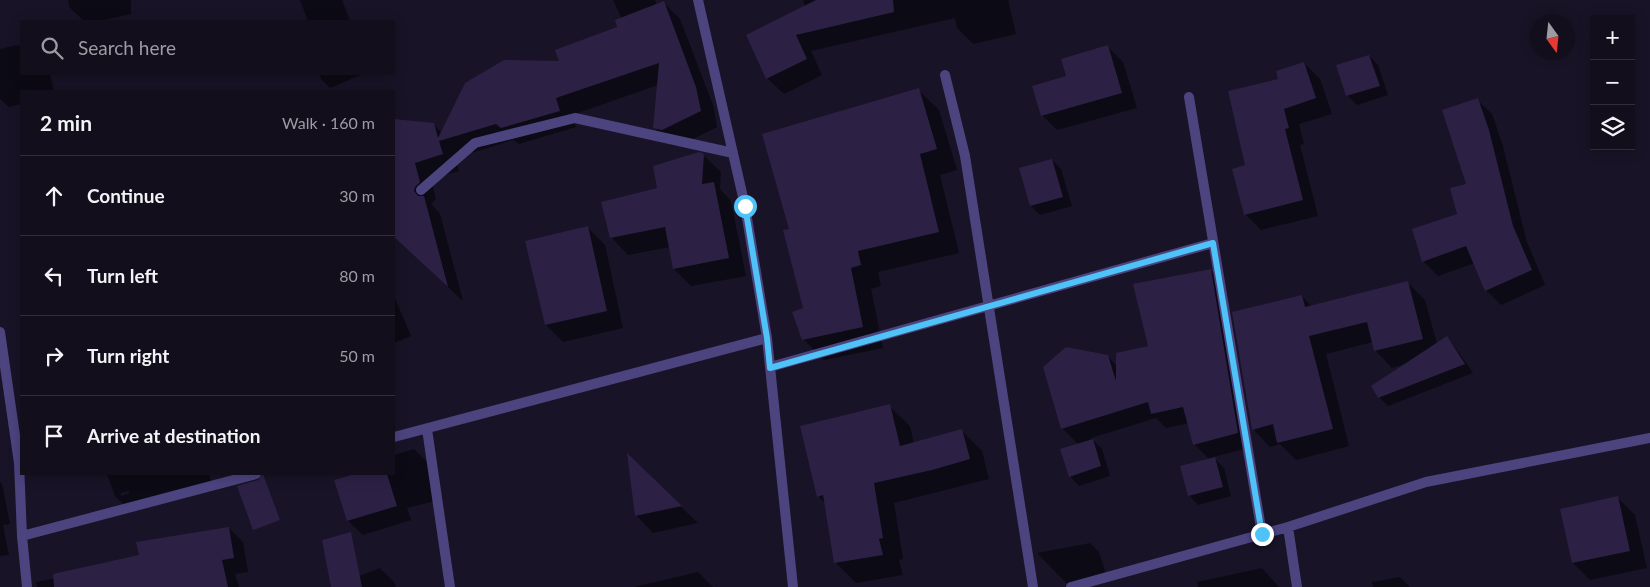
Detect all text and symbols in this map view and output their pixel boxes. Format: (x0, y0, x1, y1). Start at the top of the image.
north arrow (1530, 15, 1575, 60)
map controls (1590, 15, 1635, 150)
button: + (1590, 15, 1635, 60)
search box (20, 20, 395, 75)
icon: search (38, 34, 66, 62)
text: Search here (78, 36, 176, 59)
button: − (1590, 60, 1635, 105)
button: layers (1590, 105, 1635, 150)
text: 2 min (40, 110, 92, 135)
text: Walk · 160 m (282, 113, 375, 132)
icon: ahead (40, 182, 68, 210)
text: Continue (87, 184, 165, 207)
text: 30 m (339, 186, 375, 205)
route start (734, 195, 757, 218)
icon: left (40, 262, 68, 290)
text: Turn left (87, 264, 158, 287)
text: 80 m (339, 266, 375, 285)
icon: right (40, 342, 68, 370)
text: Turn right (87, 344, 169, 367)
text: 50 m (339, 346, 375, 365)
icon: arrive (40, 422, 68, 450)
text: Arrive at destination (87, 424, 260, 447)
route end (1251, 523, 1274, 546)

